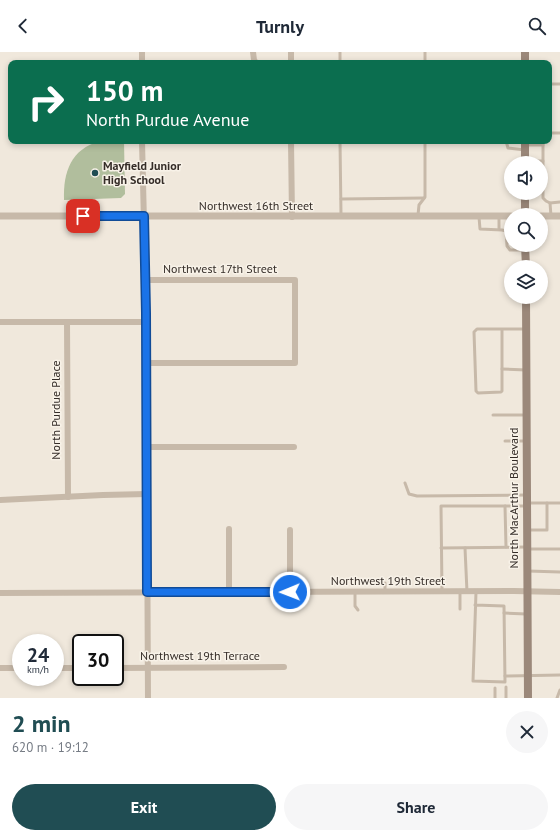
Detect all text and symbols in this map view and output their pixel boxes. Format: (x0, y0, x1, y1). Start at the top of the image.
icon: back (12, 15, 34, 37)
text: Turnly (256, 15, 304, 38)
icon: search (526, 15, 548, 37)
text: 150 m (86, 72, 163, 109)
icon: right (20, 76, 72, 128)
text: North Purdue Avenue (86, 108, 249, 131)
map controls (504, 156, 548, 304)
button: sound (504, 156, 548, 200)
place label: Mayfield Junior High School (103, 158, 182, 187)
marker: Mayfield Junior High School (90, 168, 100, 178)
street label: Northwest 16th Street (199, 198, 313, 213)
pin (66, 199, 100, 233)
icon: arrive (72, 205, 94, 227)
button: search (504, 208, 548, 252)
button: layers (504, 260, 548, 304)
street label: Northwest 17th Street (163, 261, 277, 276)
street label: North Purdue Place (48, 360, 63, 460)
street label: North MacArthur Boulevard (506, 427, 521, 569)
position arrow (269, 571, 311, 613)
street label: Northwest 19th Street (331, 573, 445, 588)
speed limit sign: 30 (72, 634, 124, 686)
text: 24 (27, 642, 49, 668)
street label: Northwest 19th Terrace (140, 648, 260, 663)
text: km/h (27, 663, 49, 676)
text: 2 min (12, 708, 71, 739)
button: close (506, 711, 548, 753)
text: 620 m · 19:12 (12, 739, 89, 756)
button: Exit (12, 784, 276, 830)
button: Share (284, 784, 548, 830)

